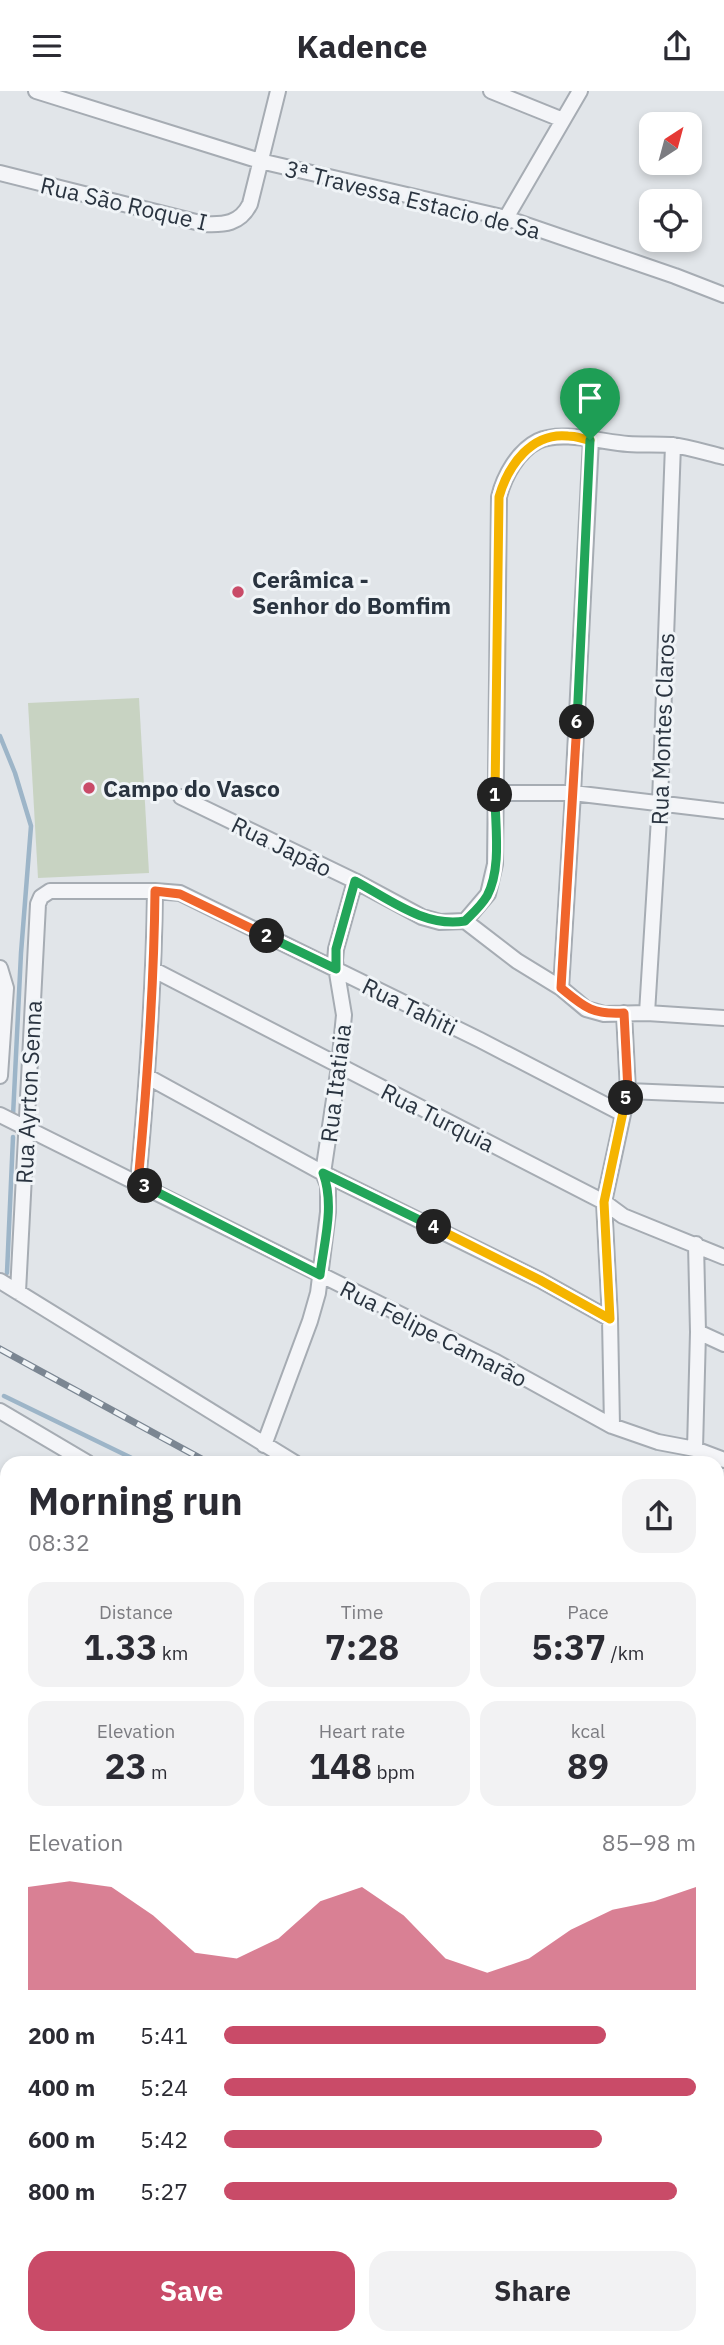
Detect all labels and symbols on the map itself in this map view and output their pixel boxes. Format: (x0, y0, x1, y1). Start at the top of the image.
north arrow (639, 112, 702, 175)
street label: 3ª Travessa Estacio de Sa (282, 153, 544, 245)
street label: Rua São Roque I (38, 169, 210, 237)
pin (560, 368, 620, 440)
place label: Cerâmica - Senhor do Bomfim (252, 564, 451, 620)
marker: Cerâmica - Senhor do Bomfim (230, 584, 246, 600)
street label: Rua Montes Claros (644, 632, 680, 826)
pin: 6 (560, 705, 594, 739)
place label: Campo do Vasco (103, 773, 280, 803)
pin: 1 (477, 777, 512, 813)
marker: Campo do Vasco (81, 780, 97, 796)
street label: Rua Japão (227, 809, 337, 883)
pin: 2 (250, 919, 284, 953)
street label: Rua Tahiti (358, 970, 462, 1042)
street label: Rua Ayrton Senna (8, 1000, 48, 1184)
street label: Rua Itatiaia (313, 1022, 357, 1144)
street label: Rua Turquia (376, 1076, 500, 1158)
pin: 5 (608, 1081, 644, 1115)
pin: 3 (128, 1169, 162, 1203)
pin: 4 (416, 1209, 452, 1245)
street label: Rua Felipe Camarão (335, 1273, 533, 1393)

